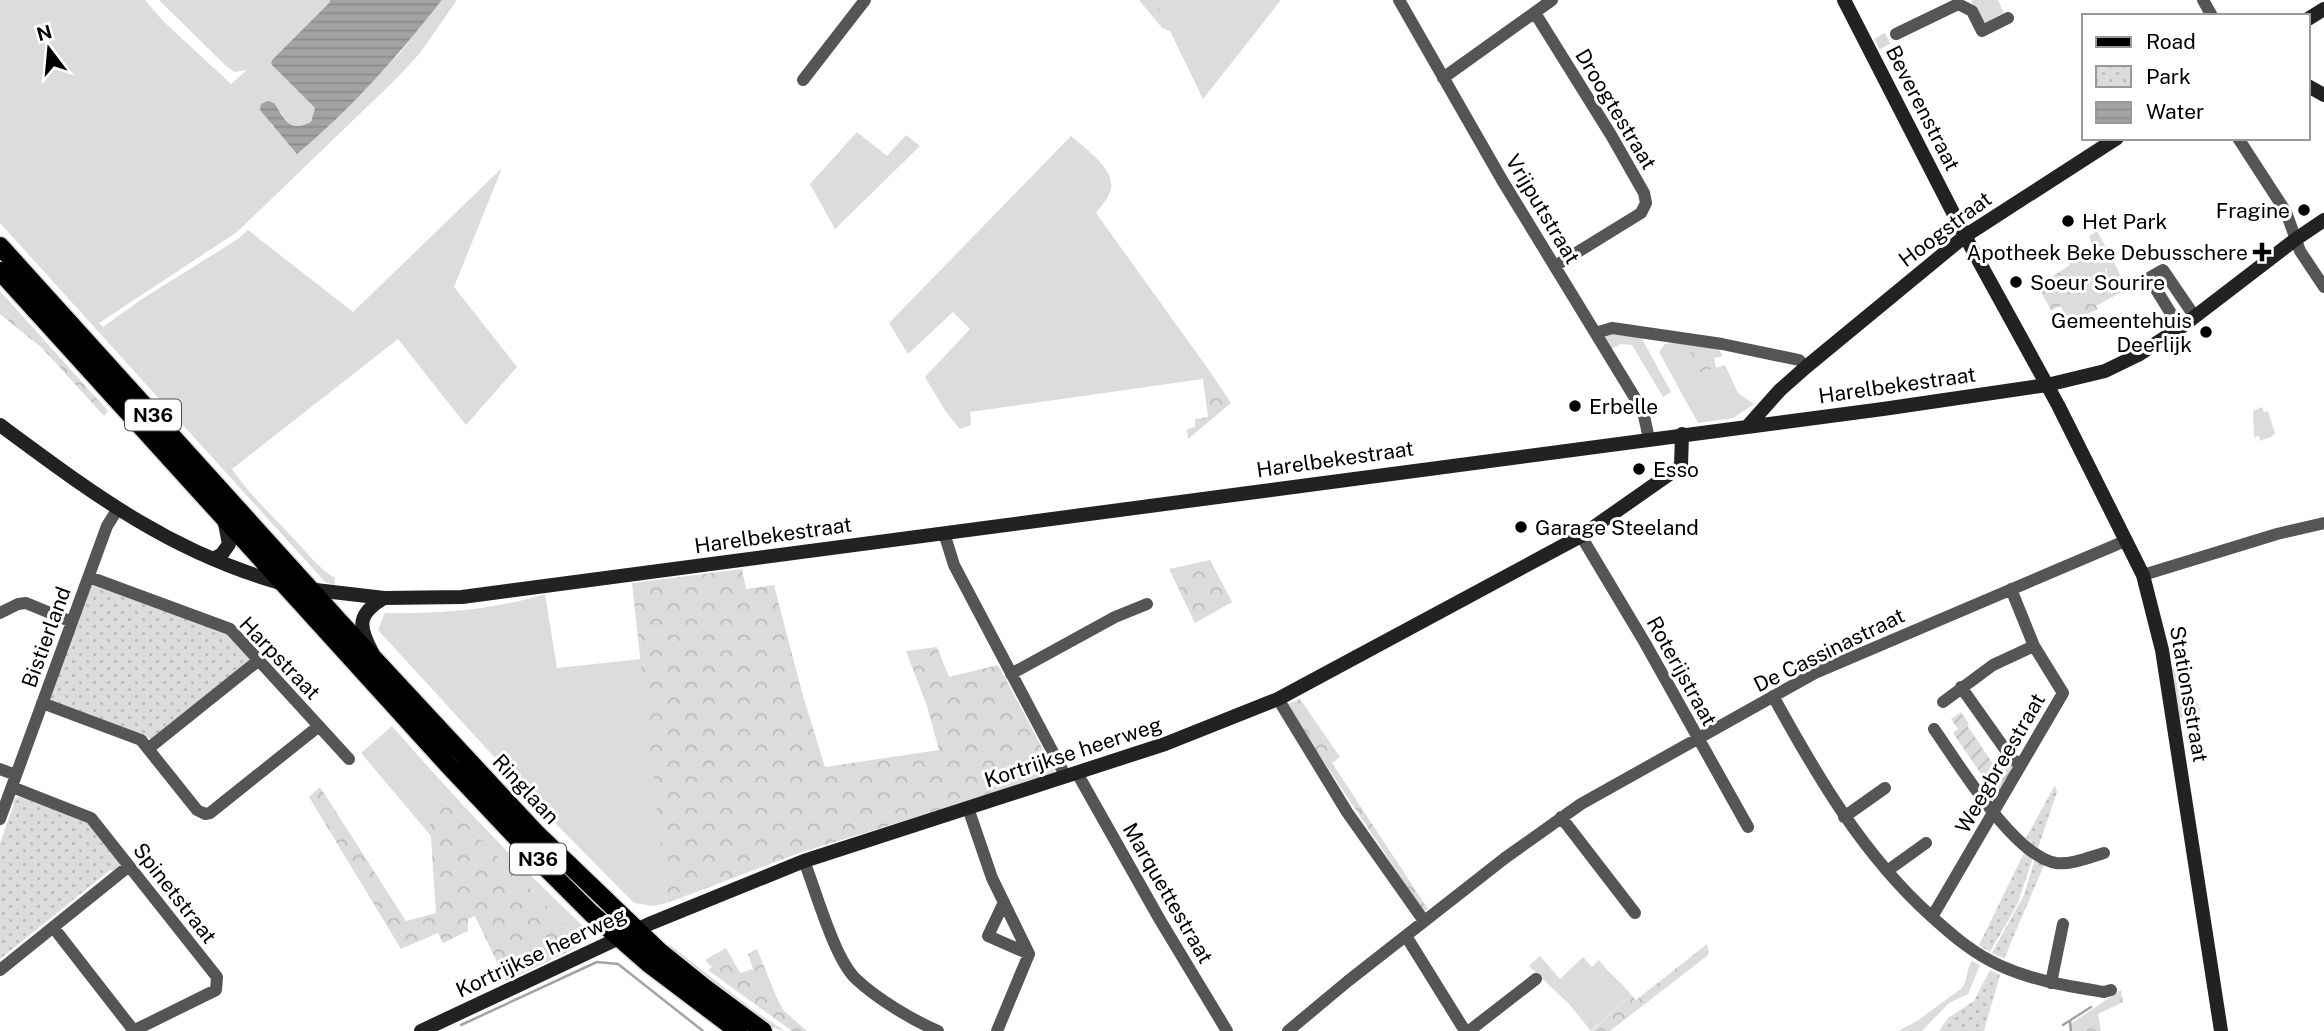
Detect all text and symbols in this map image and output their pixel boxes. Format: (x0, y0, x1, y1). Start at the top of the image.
north arrow (14, 14, 84, 84)
legend (2082, 14, 2310, 140)
text: N (34, 20, 54, 45)
text: Road (2146, 29, 2196, 54)
street label: Beverenstraat (1881, 41, 1965, 175)
street label: Droogtestraat (1570, 44, 1662, 174)
text: Park (2146, 64, 2191, 89)
text: Water (2146, 99, 2204, 124)
street label: Vrijputstraat (1501, 150, 1585, 268)
street label: Hoogstraat (1894, 186, 1996, 272)
place label: Fragine (2216, 198, 2290, 223)
marker: Fragine (2296, 202, 2312, 218)
place label: Het Park (2082, 209, 2168, 234)
marker: Het Park (2060, 213, 2076, 229)
place label: Apotheek Beke Debusschere (1966, 240, 2248, 265)
marker: Apotheek Beke Debusschere (2254, 244, 2270, 260)
place label: Soeur Sourire (2030, 270, 2165, 295)
marker: Soeur Sourire (2008, 274, 2024, 290)
place label: Gemeentehuis Deerlijk (2051, 308, 2192, 357)
marker: Gemeentehuis Deerlijk (2198, 324, 2214, 340)
street label: Harelbekestraat (1817, 362, 1977, 408)
place label: Erbelle (1589, 394, 1658, 419)
marker: Erbelle (1567, 398, 1583, 414)
road number: N36 (125, 400, 181, 430)
street label: Harelbekestraat (1255, 436, 1415, 482)
place label: Esso (1653, 457, 1699, 482)
marker: Esso (1631, 461, 1647, 477)
street label: Harelbekestraat (693, 512, 853, 558)
place label: Garage Steeland (1535, 515, 1699, 540)
marker: Garage Steeland (1513, 519, 1529, 535)
street label: Bistierland (16, 583, 76, 691)
street label: De Cassinastraat (1750, 603, 1908, 697)
street label: Harpstraat (234, 611, 326, 705)
street label: Roterijstraat (1642, 612, 1722, 730)
street label: Stationsstraat (2165, 624, 2213, 764)
street label: Weegbreestraat (1950, 689, 2050, 837)
street label: Kortrijkse heerweg (981, 711, 1165, 793)
street label: Ringlaan (487, 749, 565, 829)
street label: Marquettestraat (1118, 818, 1218, 968)
street label: Spinetstraat (128, 838, 222, 948)
road number: N36 (510, 844, 566, 874)
street label: Kortrijkse heerweg (452, 902, 630, 1002)

